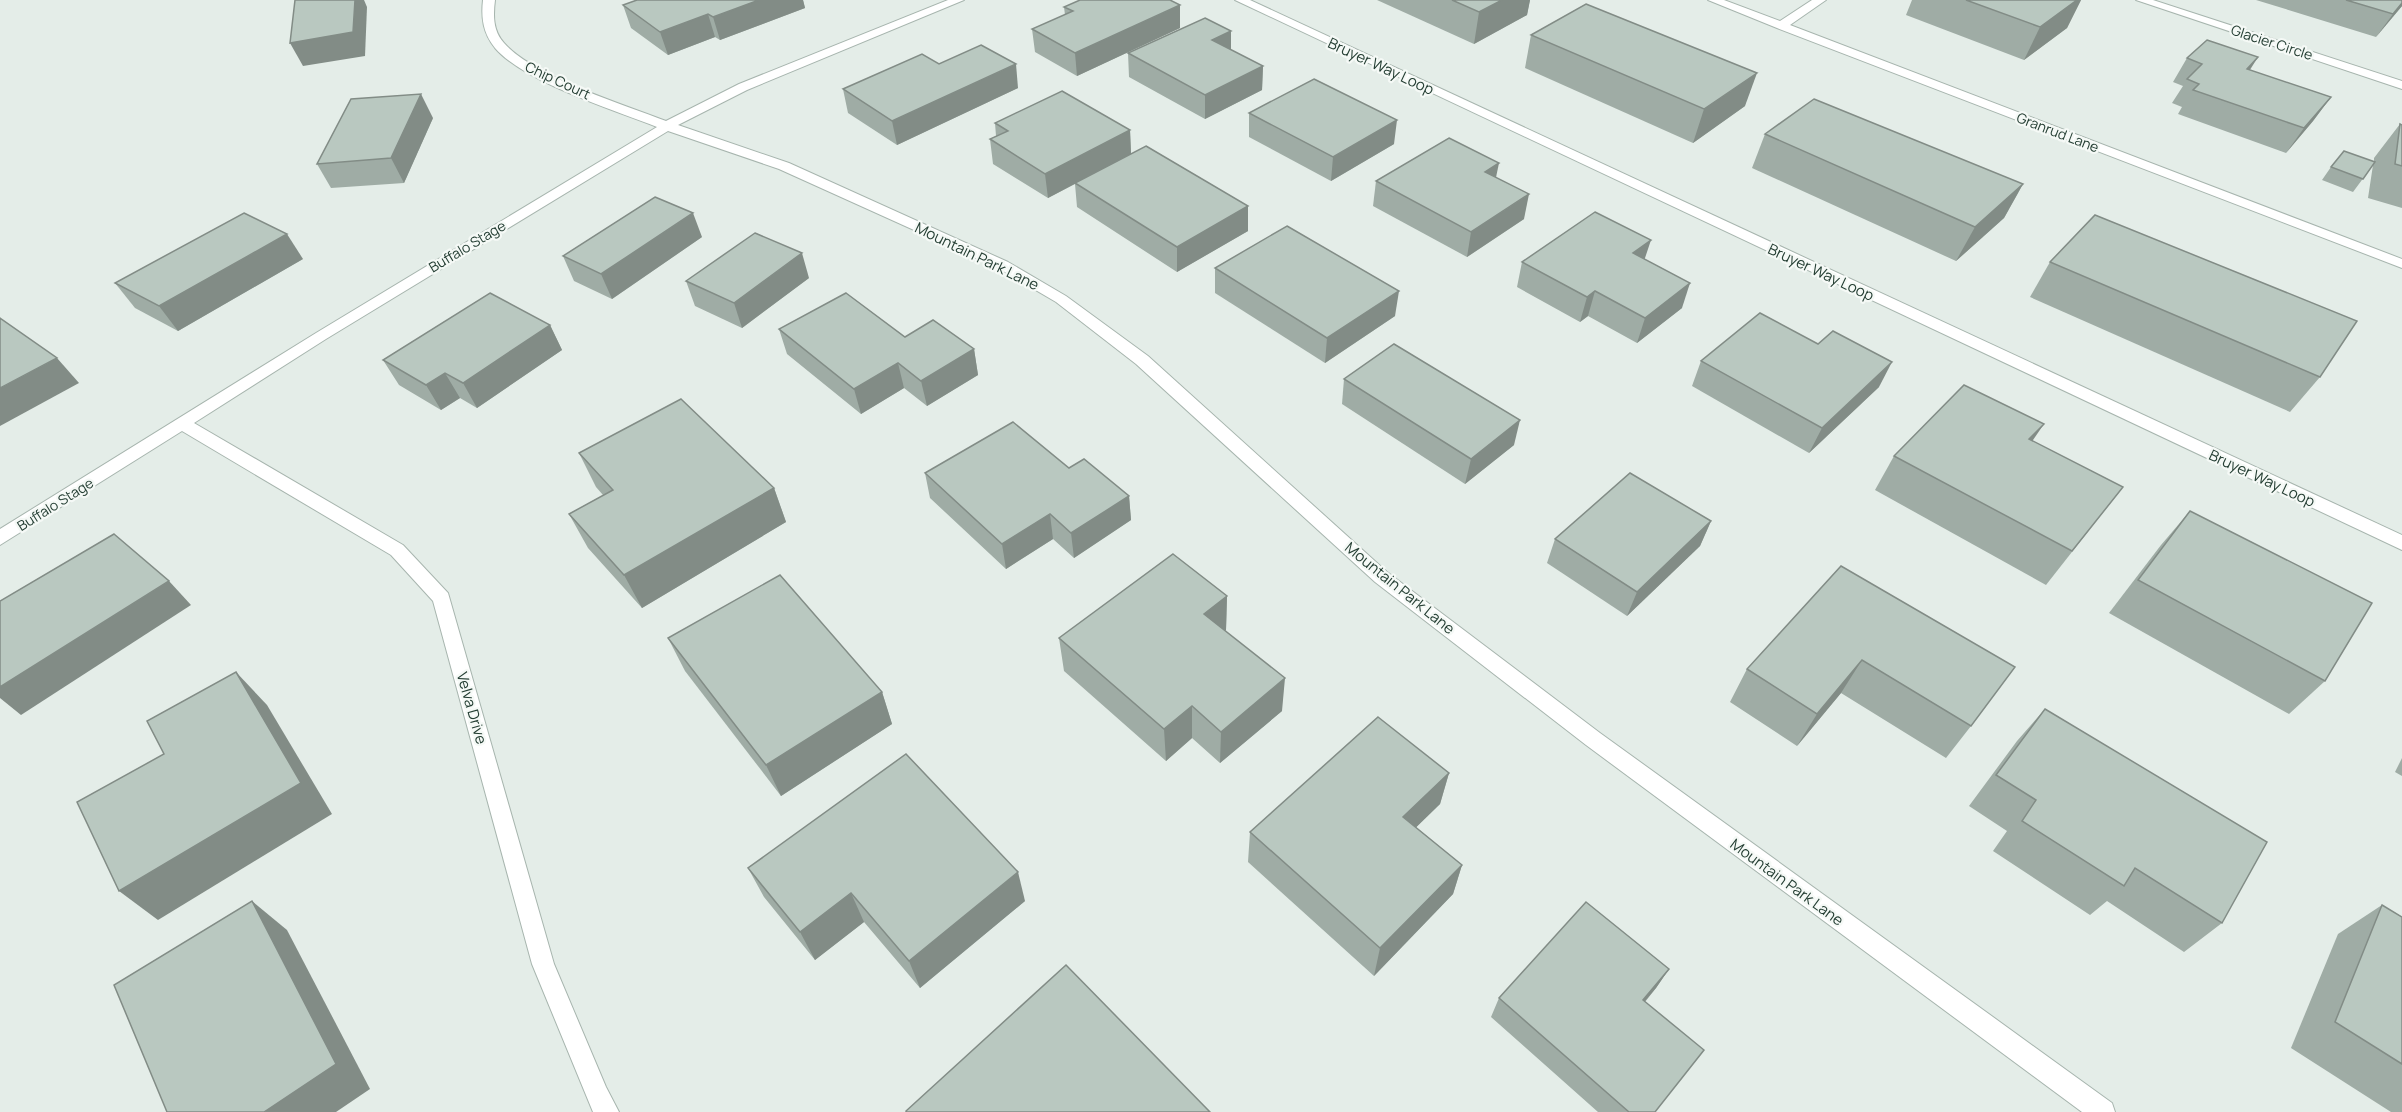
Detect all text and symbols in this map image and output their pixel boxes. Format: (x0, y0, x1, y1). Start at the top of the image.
street label: Glacier Circle (2229, 20, 2315, 64)
street label: Bruyer Way Loop (1325, 32, 1438, 100)
street label: Chip Court (522, 57, 594, 104)
street label: Granrud Lane (2014, 108, 2102, 156)
street label: Buffalo Stage (425, 216, 509, 276)
street label: Mountain Park Lane (911, 217, 1043, 295)
street label: Bruyer Way Loop (1765, 238, 1878, 306)
street label: Bruyer Way Loop (2206, 444, 2319, 512)
street label: Buffalo Stage (13, 473, 97, 535)
street label: Mountain Park Lane (1341, 537, 1459, 639)
street label: Velva Drive (452, 670, 492, 747)
street label: Mountain Park Lane (1726, 834, 1848, 930)

